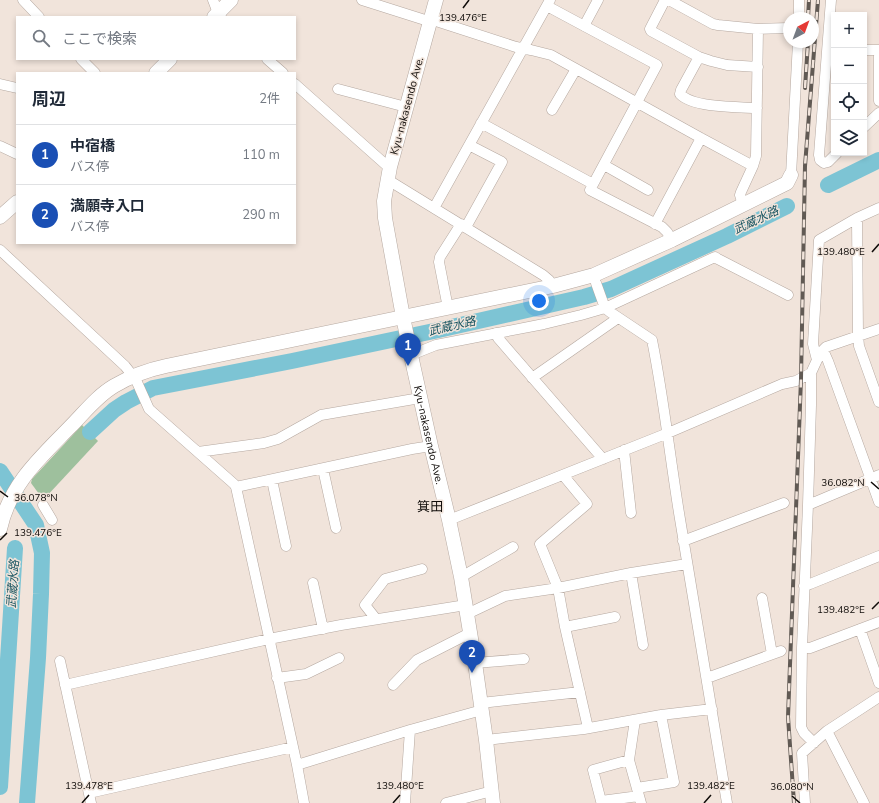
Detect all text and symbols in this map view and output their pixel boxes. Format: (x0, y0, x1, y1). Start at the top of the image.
text: 139.476°E (439, 11, 487, 25)
north arrow (783, 12, 819, 48)
map controls (831, 12, 867, 156)
button: + (831, 12, 867, 48)
search box (16, 16, 296, 60)
icon: search (30, 27, 52, 49)
text: ここで検索 (62, 29, 137, 49)
button: − (831, 48, 867, 84)
street label: Kyu-nakasendo Ave. (387, 55, 427, 157)
button: locate (831, 84, 867, 120)
text: 周辺 (32, 88, 66, 111)
text: 2件 (259, 90, 280, 108)
button: layers (831, 120, 867, 156)
text: 中宿橋 (70, 136, 115, 156)
text: 1 (41, 146, 49, 164)
text: 110 m (242, 146, 280, 164)
text: バス停 (70, 158, 109, 176)
text: 満願寺入口 (70, 196, 145, 216)
water label: 武蔵水路 (731, 202, 782, 237)
text: 2 (41, 206, 49, 224)
text: 290 m (242, 206, 280, 224)
text: バス停 (70, 218, 109, 236)
text: 139.480°E (817, 245, 865, 259)
your location (529, 291, 549, 311)
water label: 武蔵水路 (427, 313, 478, 339)
pin: 1 (395, 333, 421, 366)
street label: Kyu-nakasendo Ave. (410, 384, 448, 486)
text: 36.082°N (821, 476, 865, 490)
text: 36.078°N (14, 491, 58, 505)
district label: 箕田 (417, 498, 443, 516)
text: 139.476°E (14, 526, 62, 540)
water label: 武蔵水路 (3, 559, 23, 609)
text: 139.482°E (817, 603, 865, 617)
pin: 2 (459, 640, 485, 673)
text: 139.478°E (65, 779, 113, 793)
text: 139.480°E (376, 779, 424, 793)
text: 139.482°E (687, 779, 735, 793)
text: 36.080°N (770, 780, 814, 794)

